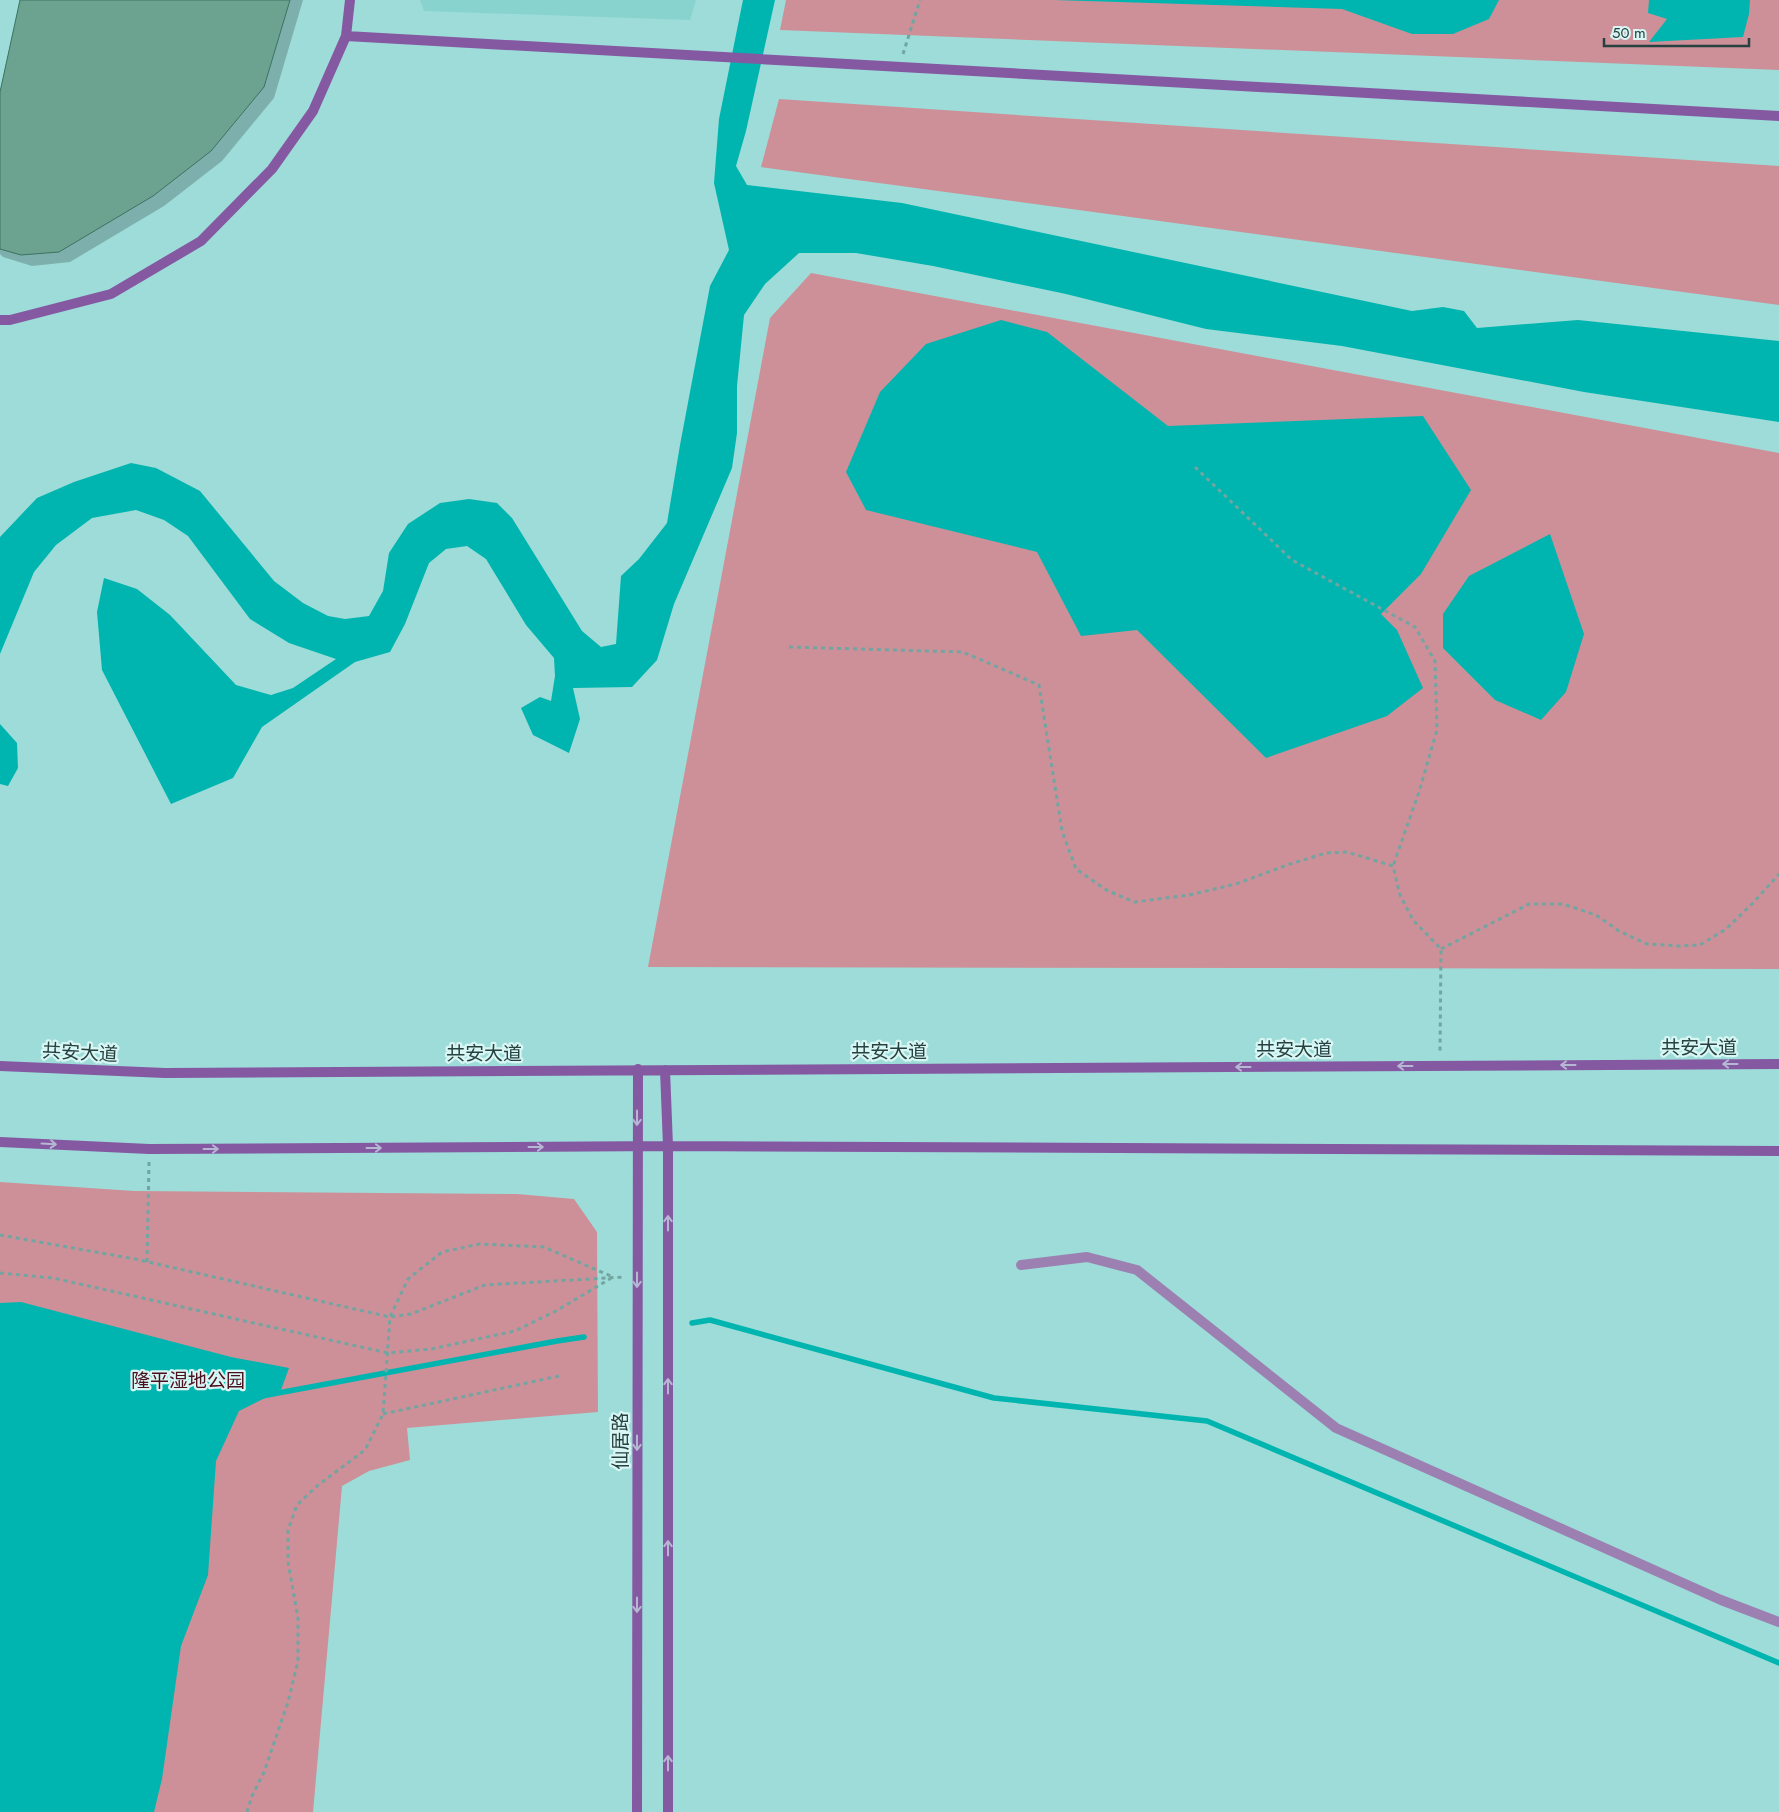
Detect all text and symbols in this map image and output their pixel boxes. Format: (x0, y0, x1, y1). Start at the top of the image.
scale bar (1604, 15, 1749, 47)
text: 50 m (1612, 22, 1646, 44)
street label: 共安大道 (1661, 1034, 1737, 1061)
street label: 共安大道 (1256, 1036, 1332, 1063)
street label: 共安大道 (41, 1037, 119, 1068)
street label: 共安大道 (851, 1038, 927, 1065)
street label: 共安大道 (446, 1040, 522, 1067)
one-way arrow (1723, 1059, 1739, 1069)
one-way arrow (1560, 1060, 1576, 1070)
one-way arrow (1398, 1061, 1414, 1071)
one-way arrow (1235, 1062, 1252, 1072)
one-way arrow (633, 1110, 642, 1126)
one-way arrow (40, 1140, 56, 1149)
one-way arrow (528, 1142, 544, 1152)
one-way arrow (365, 1143, 381, 1153)
one-way arrow (202, 1144, 219, 1154)
one-way arrow (663, 1216, 673, 1232)
one-way arrow (632, 1272, 642, 1288)
park label: 隆平湿地公园 (131, 1367, 245, 1394)
one-way arrow (663, 1378, 673, 1394)
street label: 仙居路 (607, 1412, 634, 1470)
one-way arrow (632, 1434, 642, 1451)
one-way arrow (663, 1541, 673, 1557)
one-way arrow (632, 1597, 642, 1613)
one-way arrow (663, 1756, 673, 1772)

